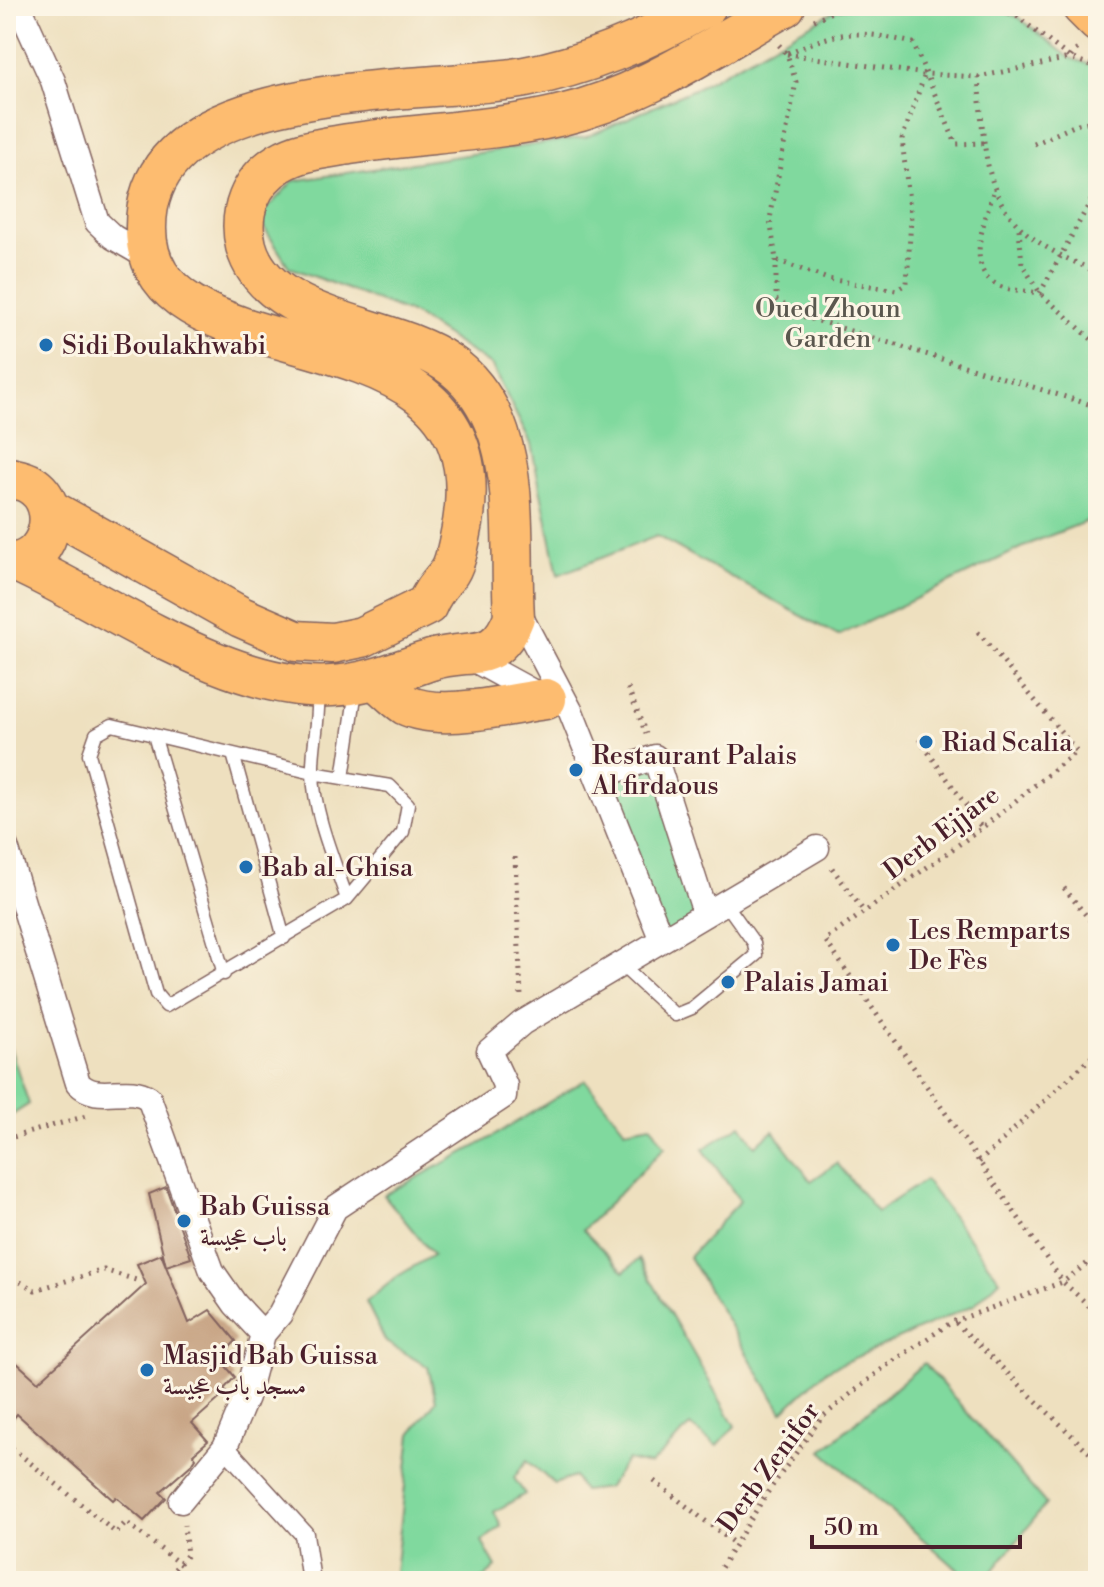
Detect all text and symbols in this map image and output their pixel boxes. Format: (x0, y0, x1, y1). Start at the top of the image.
park label: Oued Zhoun Garden (755, 293, 901, 355)
place label: Sidi Boulakhwabi (62, 330, 266, 362)
marker: Sidi Boulakhwabi (37, 336, 55, 354)
place label: Riad Scalia (942, 727, 1073, 759)
marker: Riad Scalia (917, 733, 935, 751)
place label: Restaurant Palais Al firdaous (591, 740, 797, 802)
marker: Restaurant Palais Al firdaous (567, 761, 585, 779)
street label: Derb Ejjare (877, 779, 1006, 887)
place label: Bab al-Ghisa (261, 852, 414, 884)
marker: Bab al-Ghisa (237, 858, 255, 876)
place label: Les Remparts De Fès (909, 915, 1070, 977)
marker: Les Remparts De Fès (884, 936, 902, 954)
place label: Palais Jamai (744, 967, 888, 999)
marker: Palais Jamai (719, 973, 737, 991)
place label: Bab Guissa باب عجيسة (199, 1191, 331, 1253)
marker: Bab Guissa باب عجيسة (175, 1212, 193, 1230)
place label: Masjid Bab Guissa مسجد باب عجيسة (163, 1340, 379, 1402)
marker: Masjid Bab Guissa مسجد باب عجيسة (138, 1361, 156, 1379)
street label: Derb Zenifor (711, 1396, 827, 1539)
scale bar (812, 1499, 1020, 1549)
text: 50 m (824, 1513, 879, 1543)

